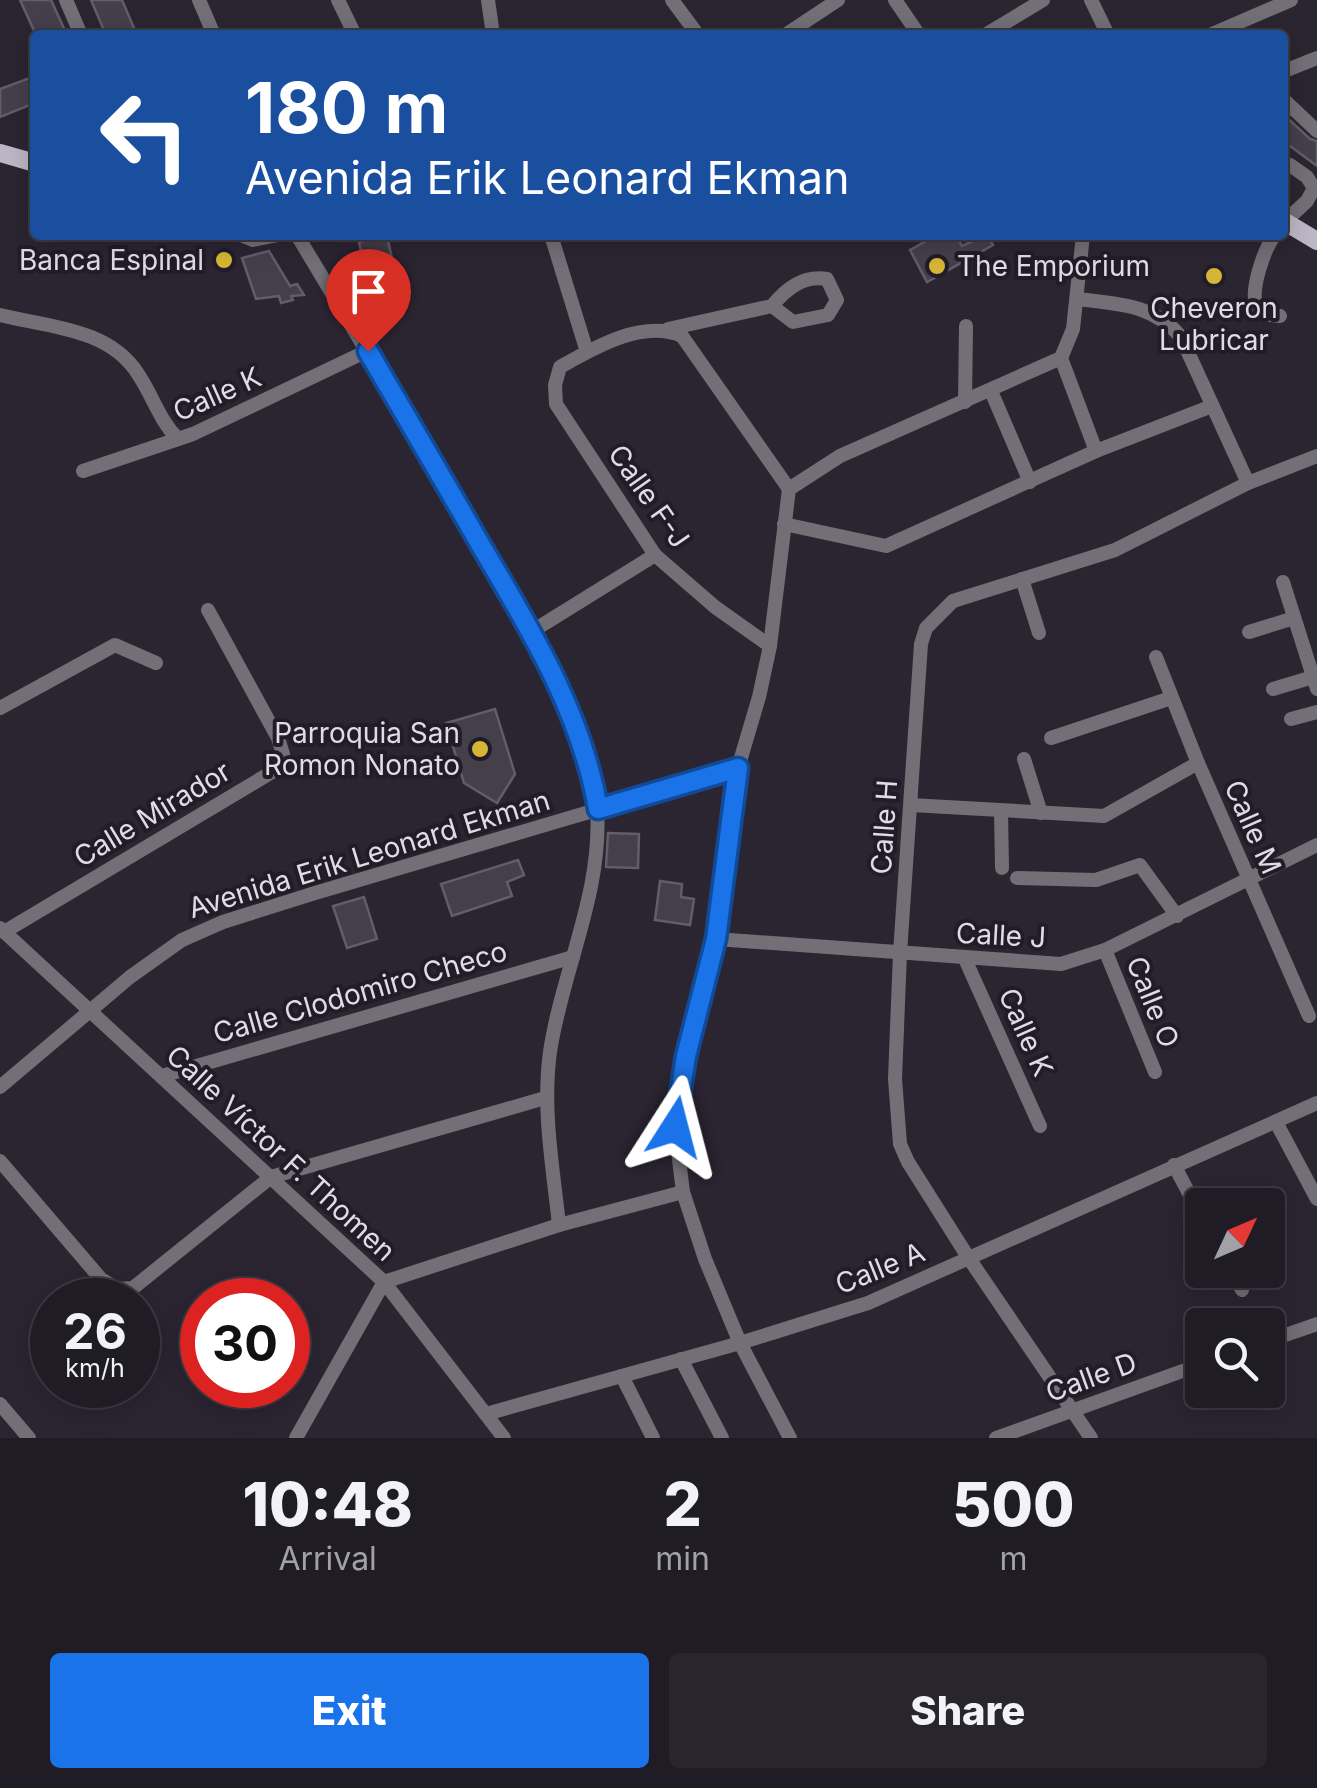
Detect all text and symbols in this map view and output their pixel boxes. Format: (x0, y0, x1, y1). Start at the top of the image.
text: 180 m (245, 65, 448, 150)
icon: left (80, 70, 210, 200)
text: Avenida Erik Leonard Ekman (245, 150, 850, 205)
place label: Banca Espinal (19, 243, 204, 277)
marker: Banca Espinal (213, 249, 235, 271)
pin (326, 249, 411, 352)
place label: The Emporium (957, 249, 1150, 283)
marker: The Emporium (926, 255, 948, 277)
icon: arrive (341, 264, 396, 319)
marker: Cheveron Lubricar (1203, 265, 1225, 287)
place label: Cheveron Lubricar (1150, 291, 1278, 357)
street label: Calle K (168, 360, 266, 428)
street label: Calle F-J (601, 438, 697, 554)
place label: Parroquia San Romon Nonato (264, 716, 460, 782)
marker: Parroquia San Romon Nonato (469, 738, 491, 760)
street label: Calle Mirador (67, 754, 237, 874)
street label: Calle M (1217, 775, 1289, 879)
street label: Calle H (864, 779, 904, 875)
street label: Avenida Erik Leonard Ekman (184, 783, 554, 925)
street label: Calle J (955, 916, 1047, 954)
street label: Calle Clodomiro Checo (209, 934, 511, 1050)
street label: Calle O (1119, 951, 1187, 1053)
street label: Calle K (992, 983, 1060, 1081)
street label: Calle Víctor F. Thomen (160, 1038, 402, 1268)
position arrow (623, 1075, 727, 1179)
north arrow (1185, 1188, 1285, 1288)
map controls (1185, 1188, 1285, 1408)
street label: Calle A (830, 1235, 930, 1301)
speed limit sign: 30 (180, 1278, 310, 1408)
text: 26 (63, 1301, 127, 1361)
button: search (1185, 1308, 1285, 1408)
street label: Calle D (1041, 1345, 1141, 1409)
text: km/h (65, 1353, 125, 1383)
text: 10:48 (242, 1468, 413, 1540)
text: 2 (663, 1468, 702, 1540)
text: 500 (952, 1468, 1075, 1540)
text: Arrival (278, 1539, 377, 1578)
text: min (655, 1539, 710, 1578)
text: m (999, 1539, 1027, 1578)
button: Exit (50, 1653, 649, 1768)
button: Share (669, 1653, 1267, 1768)

